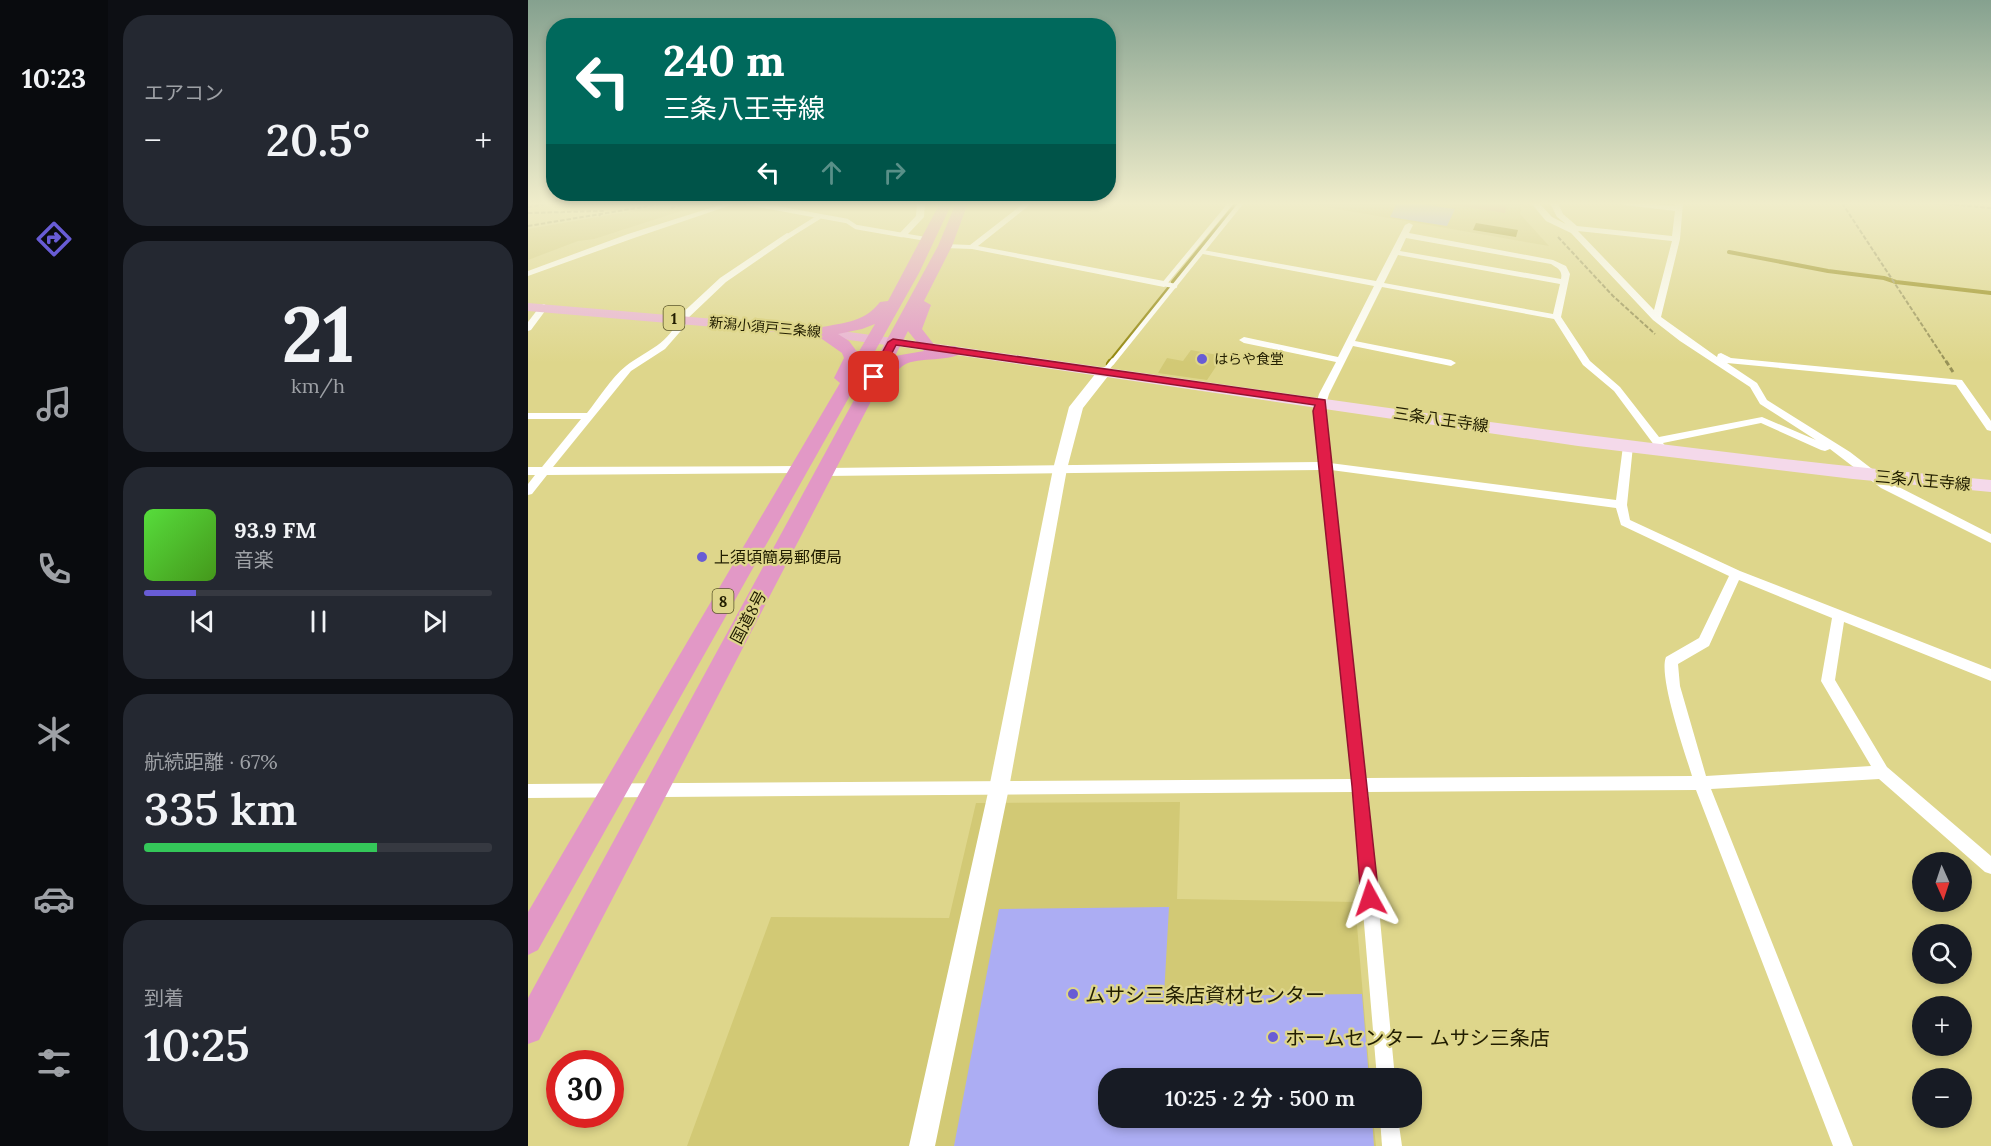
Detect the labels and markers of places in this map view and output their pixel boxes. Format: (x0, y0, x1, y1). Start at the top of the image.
place label: はらや食堂 (1214, 350, 1284, 368)
pin (848, 351, 899, 402)
marker: はらや食堂 (1195, 352, 1209, 366)
place label: 上須頃簡易郵便局 (714, 547, 842, 567)
marker: 上須頃簡易郵便局 (695, 550, 709, 564)
place label: ムサシ三条店資材センター (1085, 982, 1325, 1007)
marker: ムサシ三条店資材センター (1066, 987, 1080, 1001)
place label: ホームセンター ムサシ三条店 (1285, 1025, 1550, 1050)
marker: ホームセンター ムサシ三条店 (1266, 1030, 1280, 1044)

